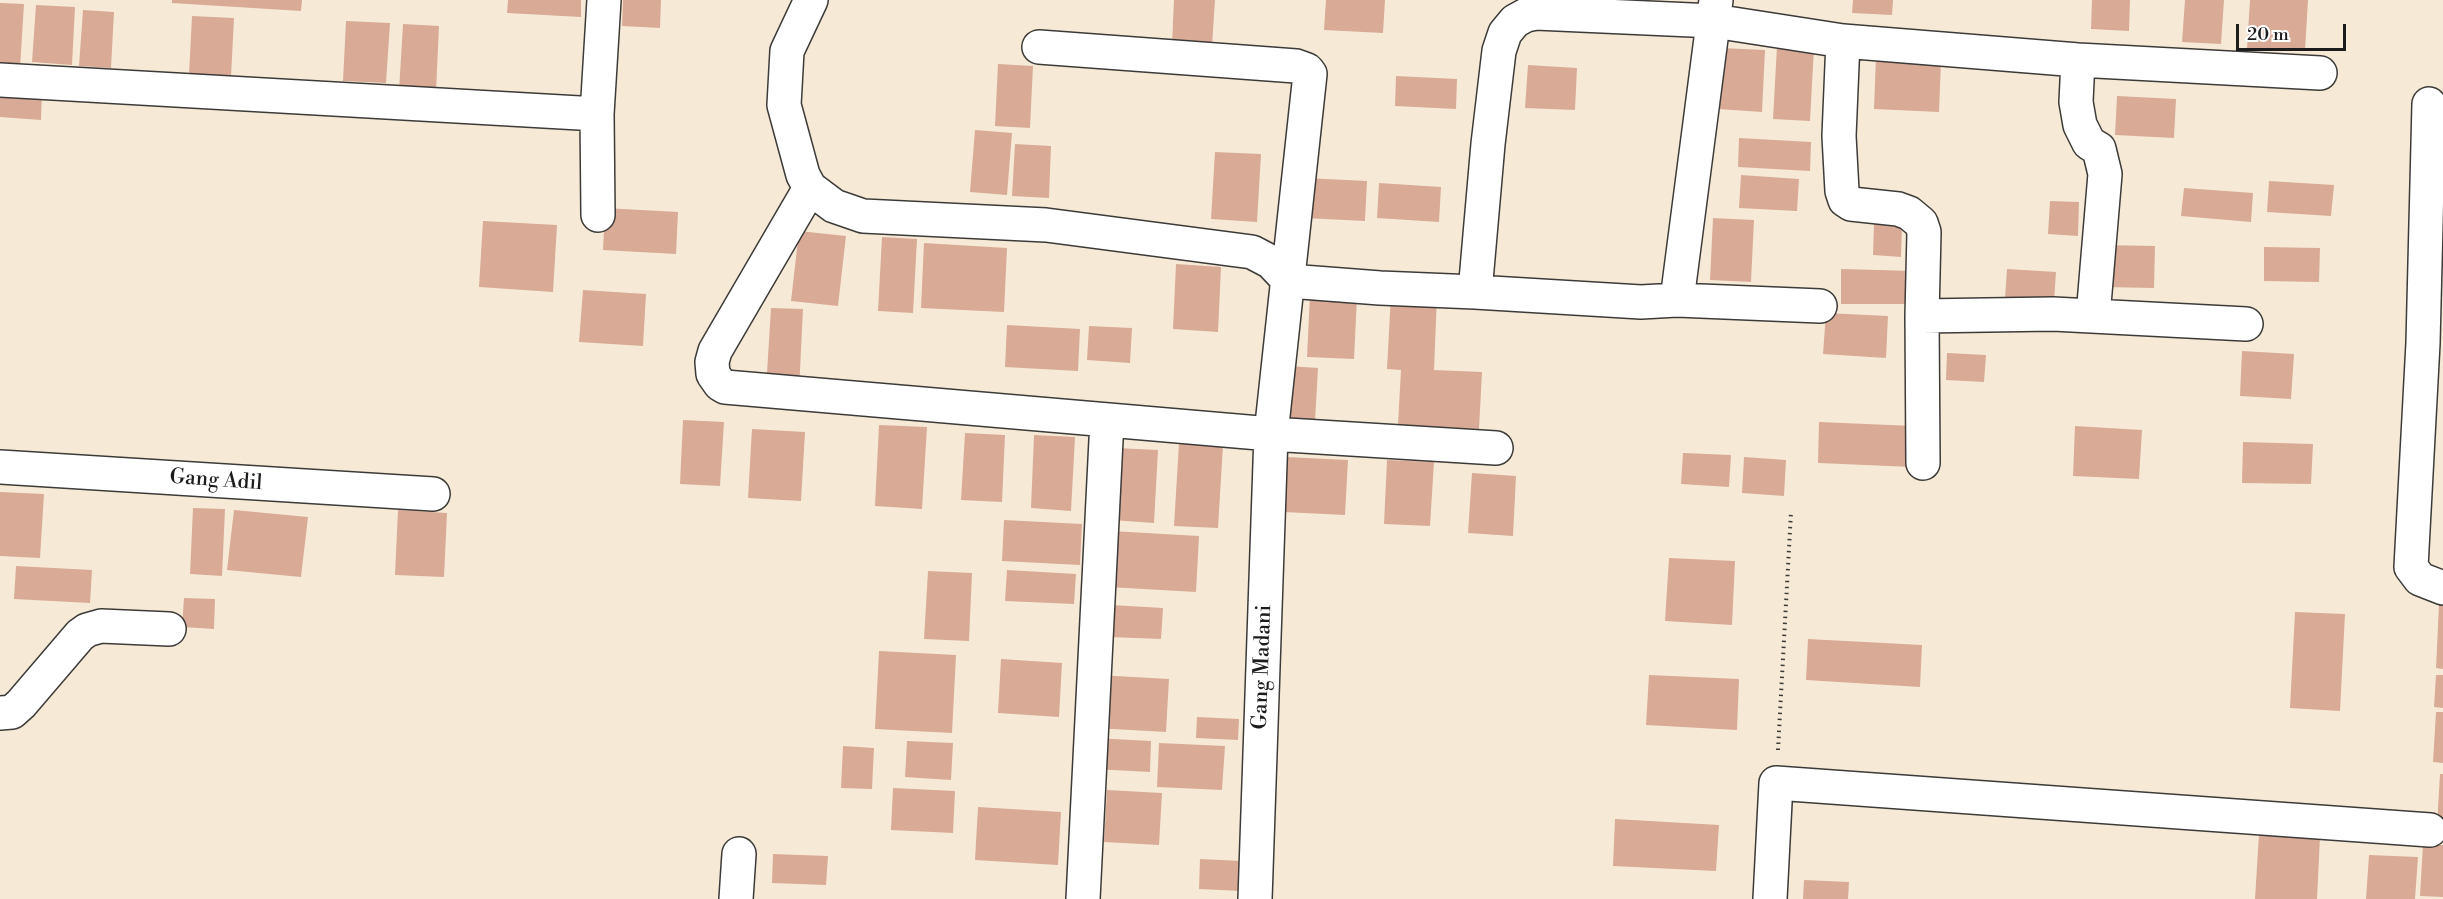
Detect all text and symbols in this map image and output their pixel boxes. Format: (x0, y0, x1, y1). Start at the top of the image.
scale bar (2239, 12, 2348, 50)
text: 20 m (2247, 23, 2289, 46)
street label: Gang Adil (169, 465, 263, 497)
street label: Gang Madani (1248, 604, 1278, 730)

